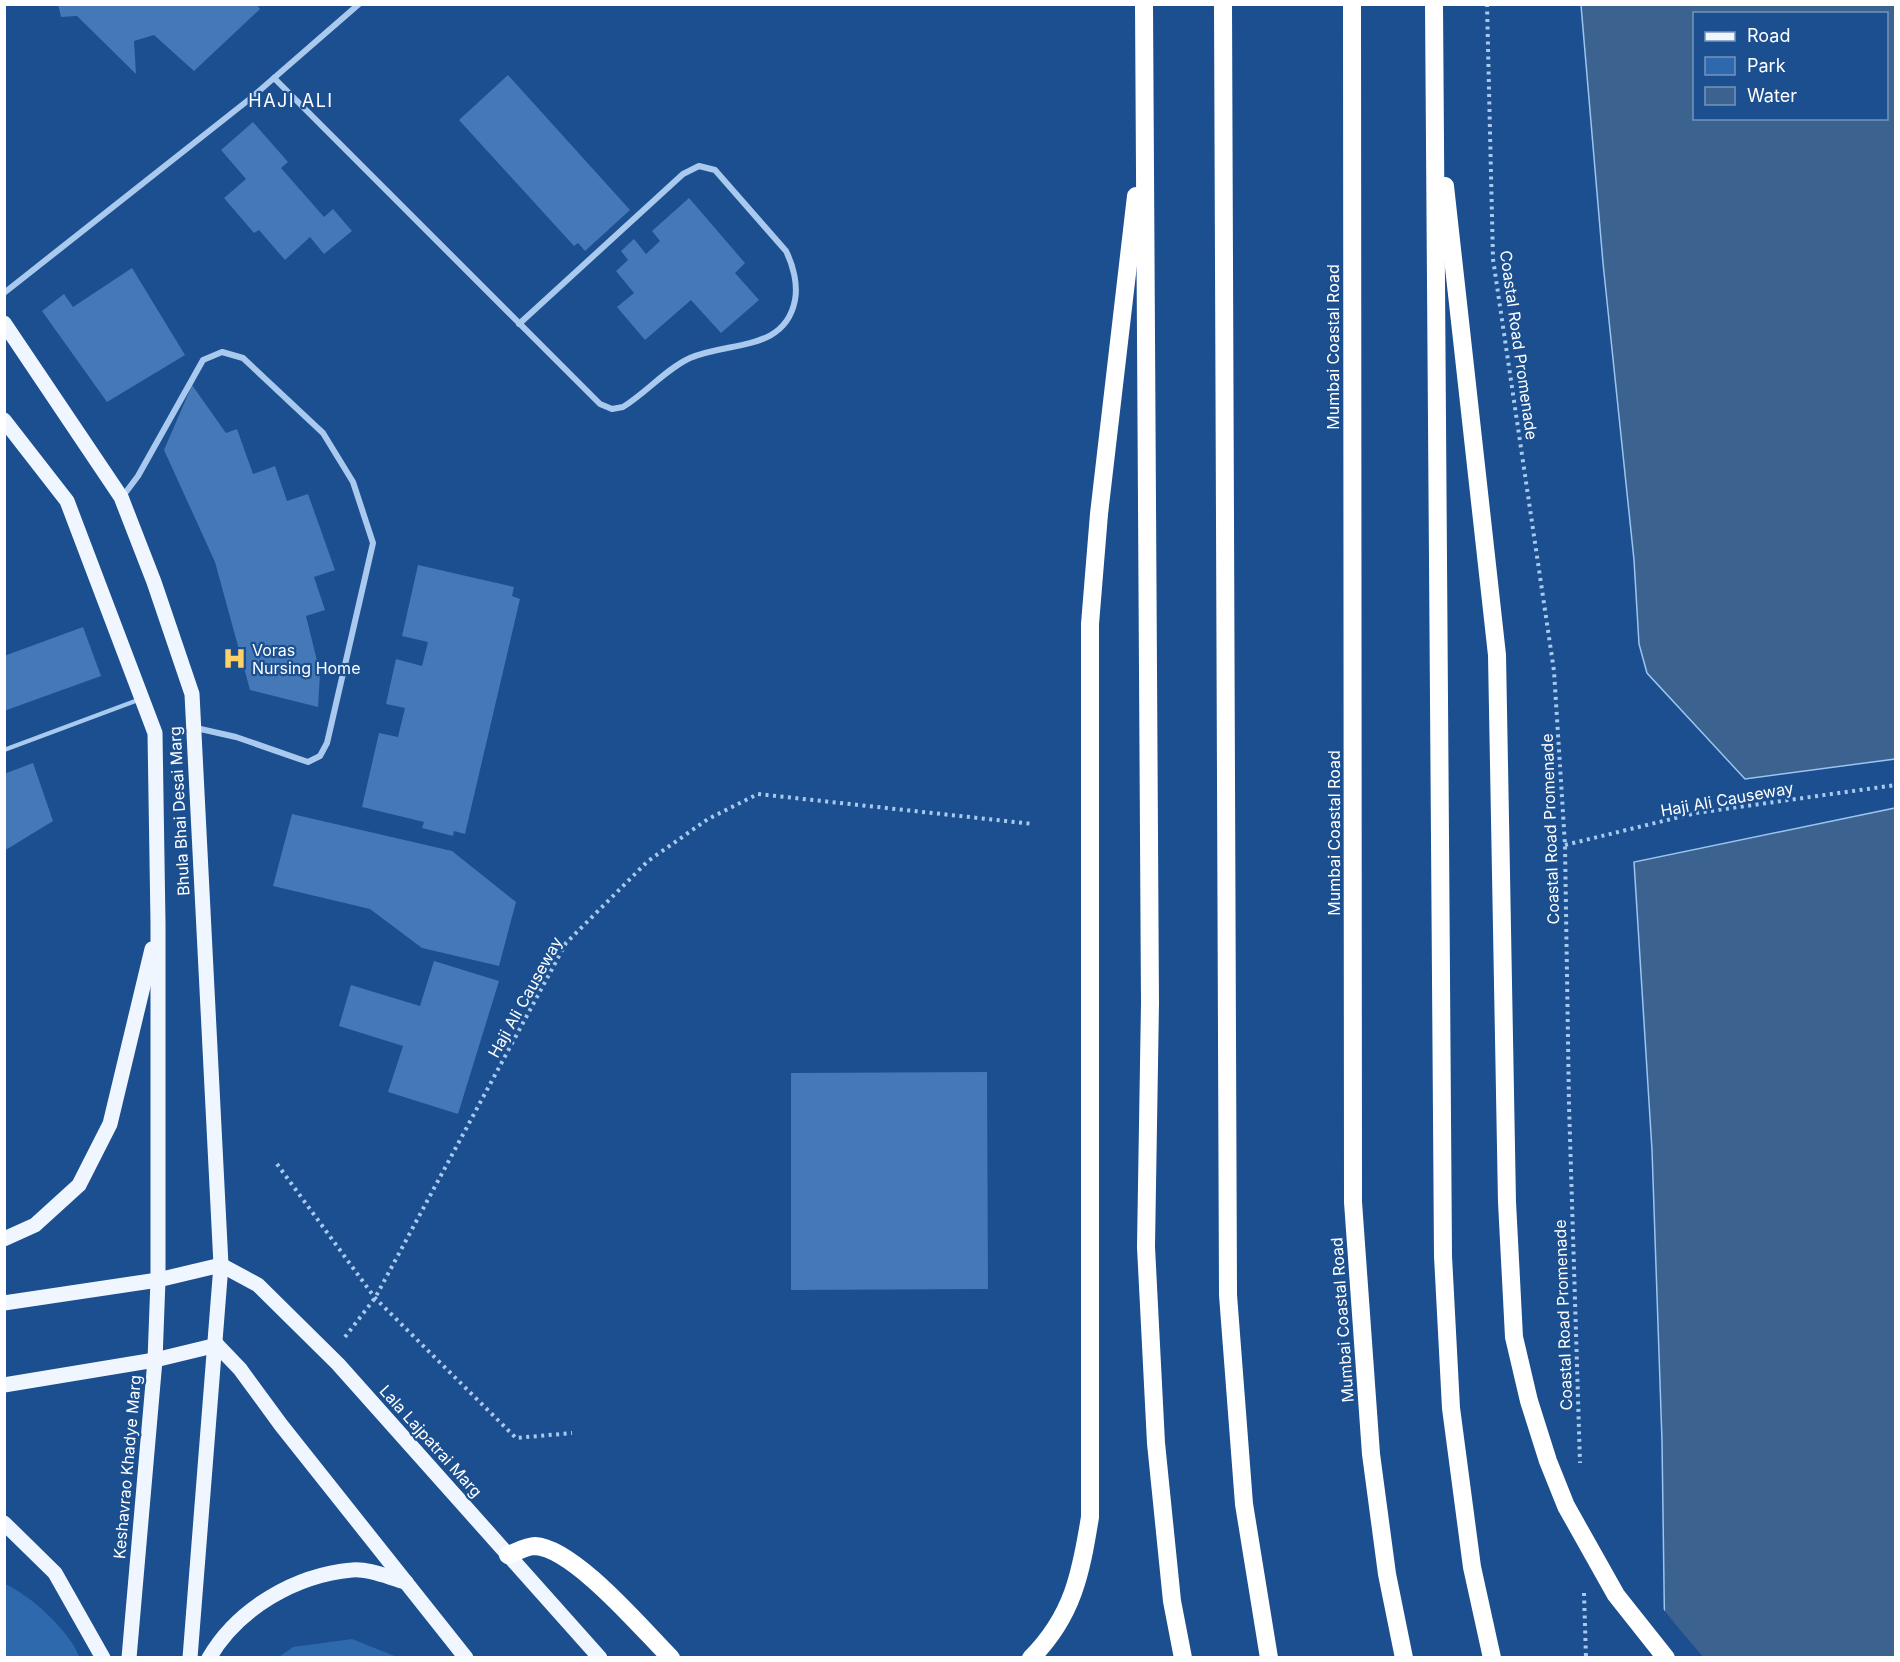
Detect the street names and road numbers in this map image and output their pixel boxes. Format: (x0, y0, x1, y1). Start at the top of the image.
street label: Coastal Road Promenade (1496, 249, 1542, 441)
street label: Mumbai Coastal Road (1323, 264, 1343, 430)
street label: Bhula Bhai Desai Marg (165, 726, 193, 896)
street label: Coastal Road Promenade (1537, 733, 1563, 925)
street label: Mumbai Coastal Road (1324, 750, 1344, 916)
street label: Haji Ali Causeway (1659, 777, 1795, 821)
street label: Haji Ali Causeway (484, 933, 566, 1061)
street label: Coastal Road Promenade (1550, 1219, 1576, 1411)
street label: Mumbai Coastal Road (1326, 1237, 1358, 1403)
street label: Keshavrao Khadye Marg (109, 1374, 145, 1560)
street label: Lala Lajpatrai Marg (375, 1381, 487, 1501)

